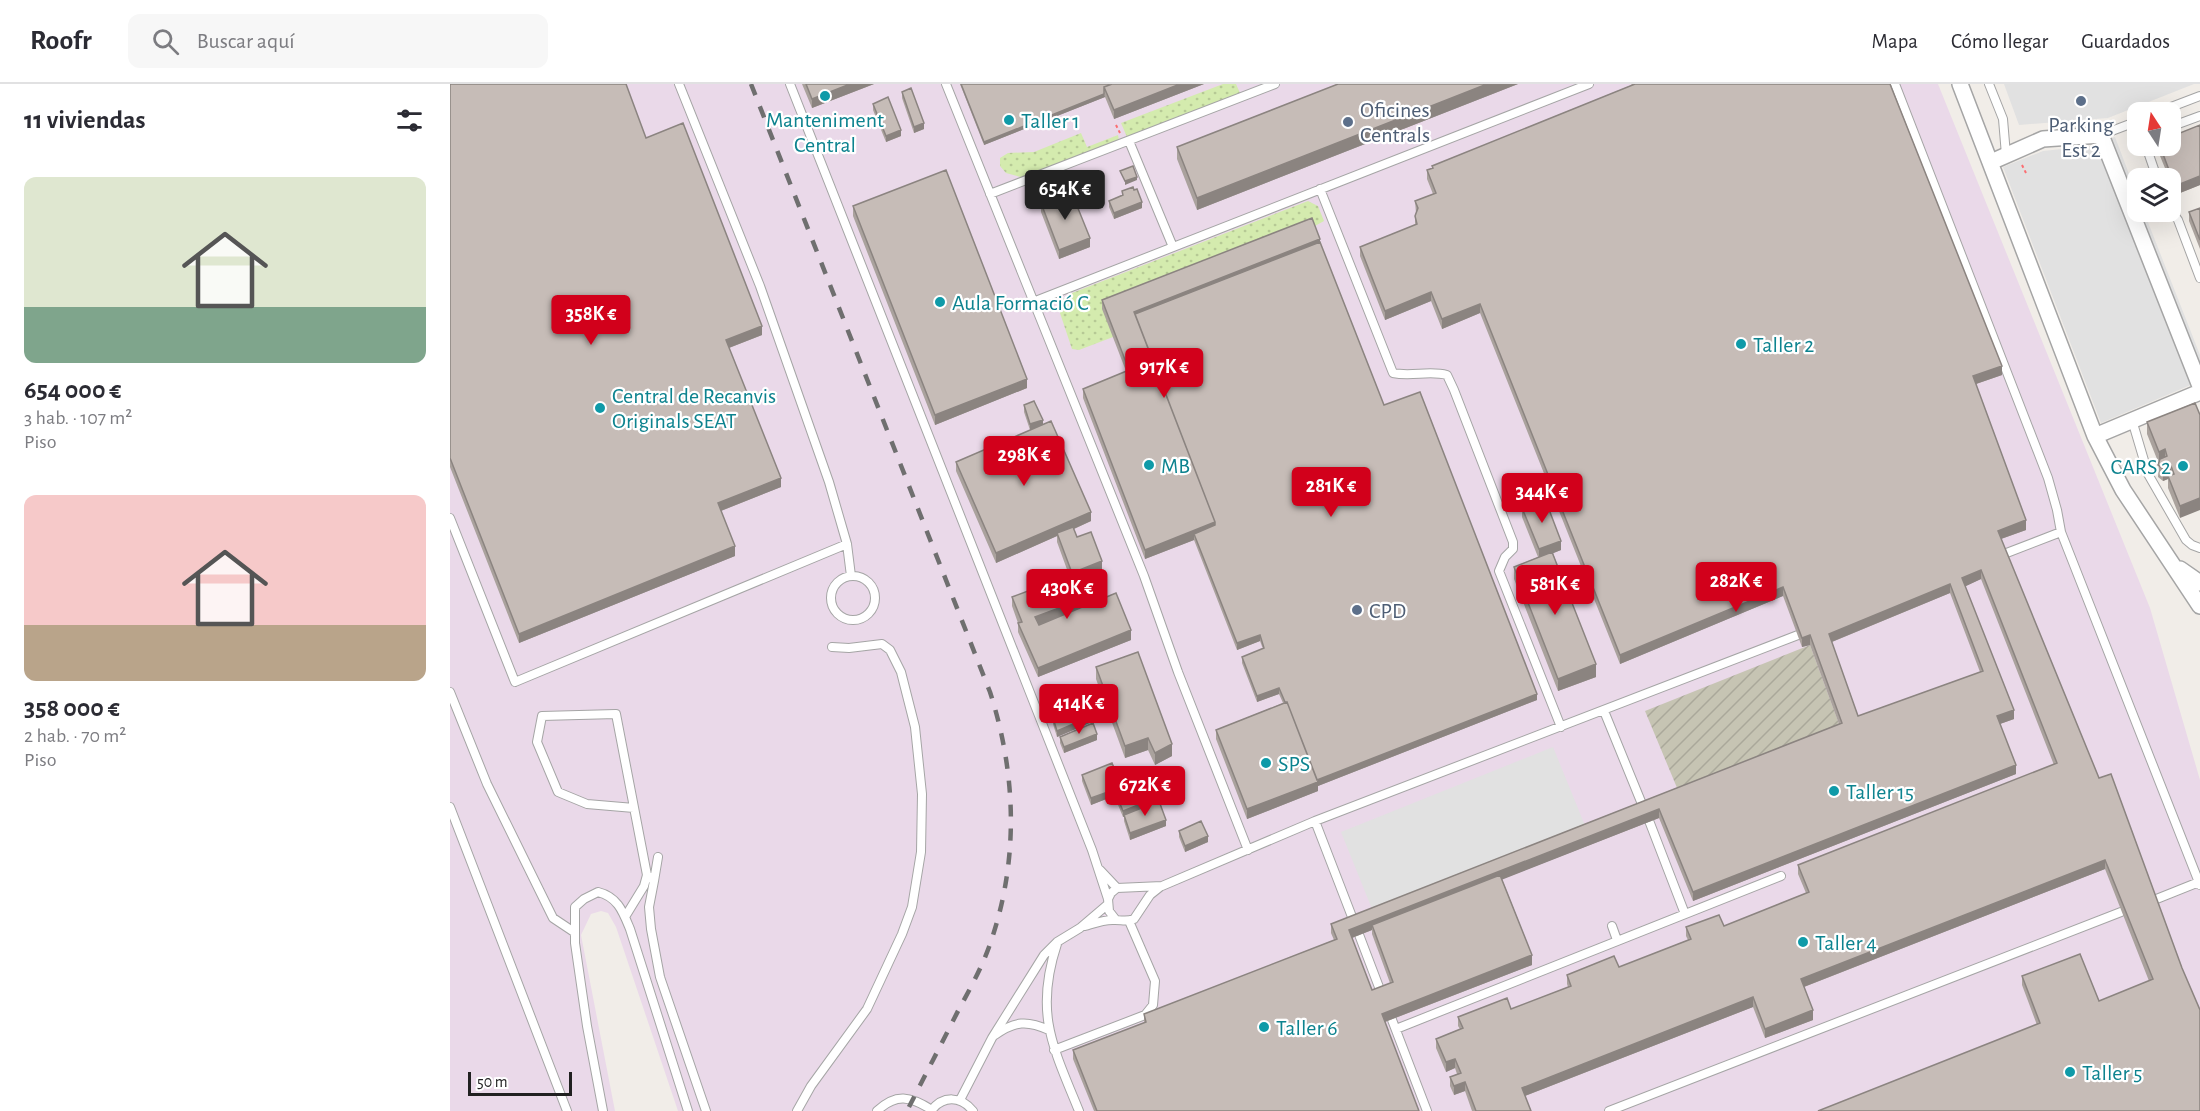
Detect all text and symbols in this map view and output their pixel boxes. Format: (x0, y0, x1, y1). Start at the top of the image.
search box (128, 14, 548, 68)
icon: search (149, 25, 182, 58)
text: Roofr (30, 27, 92, 55)
text: Buscar aquí (197, 30, 295, 52)
text: Mapa (1872, 31, 1918, 52)
text: Cómo llegar (1951, 31, 2048, 52)
text: Guardados (2081, 31, 2170, 52)
marker: Manteniment Central (818, 89, 832, 103)
marker: Parking Est 2 (2074, 94, 2088, 108)
place label: Oficines Centrals (1360, 99, 1430, 146)
north arrow (2127, 102, 2181, 156)
map controls (2127, 102, 2181, 222)
icon: filters (393, 104, 426, 137)
text: 11 viviendas (24, 107, 146, 133)
place label: Manteniment Central (766, 109, 884, 156)
place label: Taller 1 (1021, 110, 1080, 132)
marker: Taller 1 (1002, 113, 1016, 127)
place label: Parking Est 2 (2048, 114, 2114, 161)
marker: Oficines Centrals (1341, 115, 1355, 129)
button: layers (2127, 168, 2181, 222)
pin: 654K € (1016, 170, 1114, 221)
text: 654K € (1039, 179, 1091, 199)
icon: home (171, 216, 279, 324)
place label: Aula Formació C (952, 292, 1089, 314)
pin: 358K € (542, 295, 640, 346)
marker: Aula Formació C (933, 295, 947, 309)
text: 358K € (565, 304, 617, 324)
place label: Taller 2 (1753, 334, 1814, 356)
marker: Taller 2 (1734, 337, 1748, 351)
pin: 917K € (1115, 348, 1213, 399)
text: 917K € (1139, 357, 1189, 377)
text: 654 000 € (24, 377, 122, 403)
place label: Central de Recanvis Originals SEAT (612, 385, 776, 432)
marker: Central de Recanvis Originals SEAT (593, 401, 607, 415)
text: 3 hab. · 107 m² (24, 408, 132, 428)
text: Piso (24, 432, 56, 452)
pin: 298K € (975, 436, 1073, 487)
text: 298K € (998, 445, 1050, 465)
place label: MB (1161, 455, 1190, 477)
place label: CARS 2 (2111, 456, 2171, 478)
marker: MB (1142, 458, 1156, 472)
marker: CARS 2 (2176, 459, 2190, 473)
pin: 281K € (1282, 467, 1380, 518)
pin: 344K € (1493, 473, 1591, 524)
text: 281K € (1306, 476, 1356, 496)
text: 344K € (1516, 482, 1568, 502)
icon: home (171, 534, 279, 642)
pin: 282K € (1687, 562, 1785, 613)
pin: 581K € (1506, 565, 1604, 616)
pin: 430K € (1018, 569, 1116, 620)
text: 282K € (1710, 571, 1762, 591)
text: 581K € (1530, 574, 1580, 594)
text: 430K € (1040, 578, 1094, 598)
place label: CPD (1369, 600, 1406, 622)
marker: CPD (1350, 603, 1364, 617)
pin: 414K € (1030, 684, 1128, 735)
text: 414K € (1053, 693, 1105, 713)
text: 358 000 € (24, 695, 120, 721)
text: 2 hab. · 70 m² (24, 726, 126, 746)
text: Piso (24, 750, 56, 770)
place label: SPS (1278, 753, 1310, 775)
marker: SPS (1259, 756, 1273, 770)
pin: 672K € (1096, 766, 1194, 817)
text: 672K € (1119, 775, 1171, 795)
place label: Taller 15 (1846, 781, 1914, 803)
marker: Taller 15 (1827, 784, 1841, 798)
place label: Taller 4 (1815, 932, 1877, 954)
marker: Taller 4 (1796, 935, 1810, 949)
place label: Taller 6 (1276, 1017, 1338, 1039)
marker: Taller 6 (1257, 1020, 1271, 1034)
place label: Taller 5 (2082, 1062, 2142, 1084)
marker: Taller 5 (2063, 1065, 2077, 1079)
scale bar (468, 1069, 572, 1096)
text: 50 m (477, 1074, 508, 1090)

